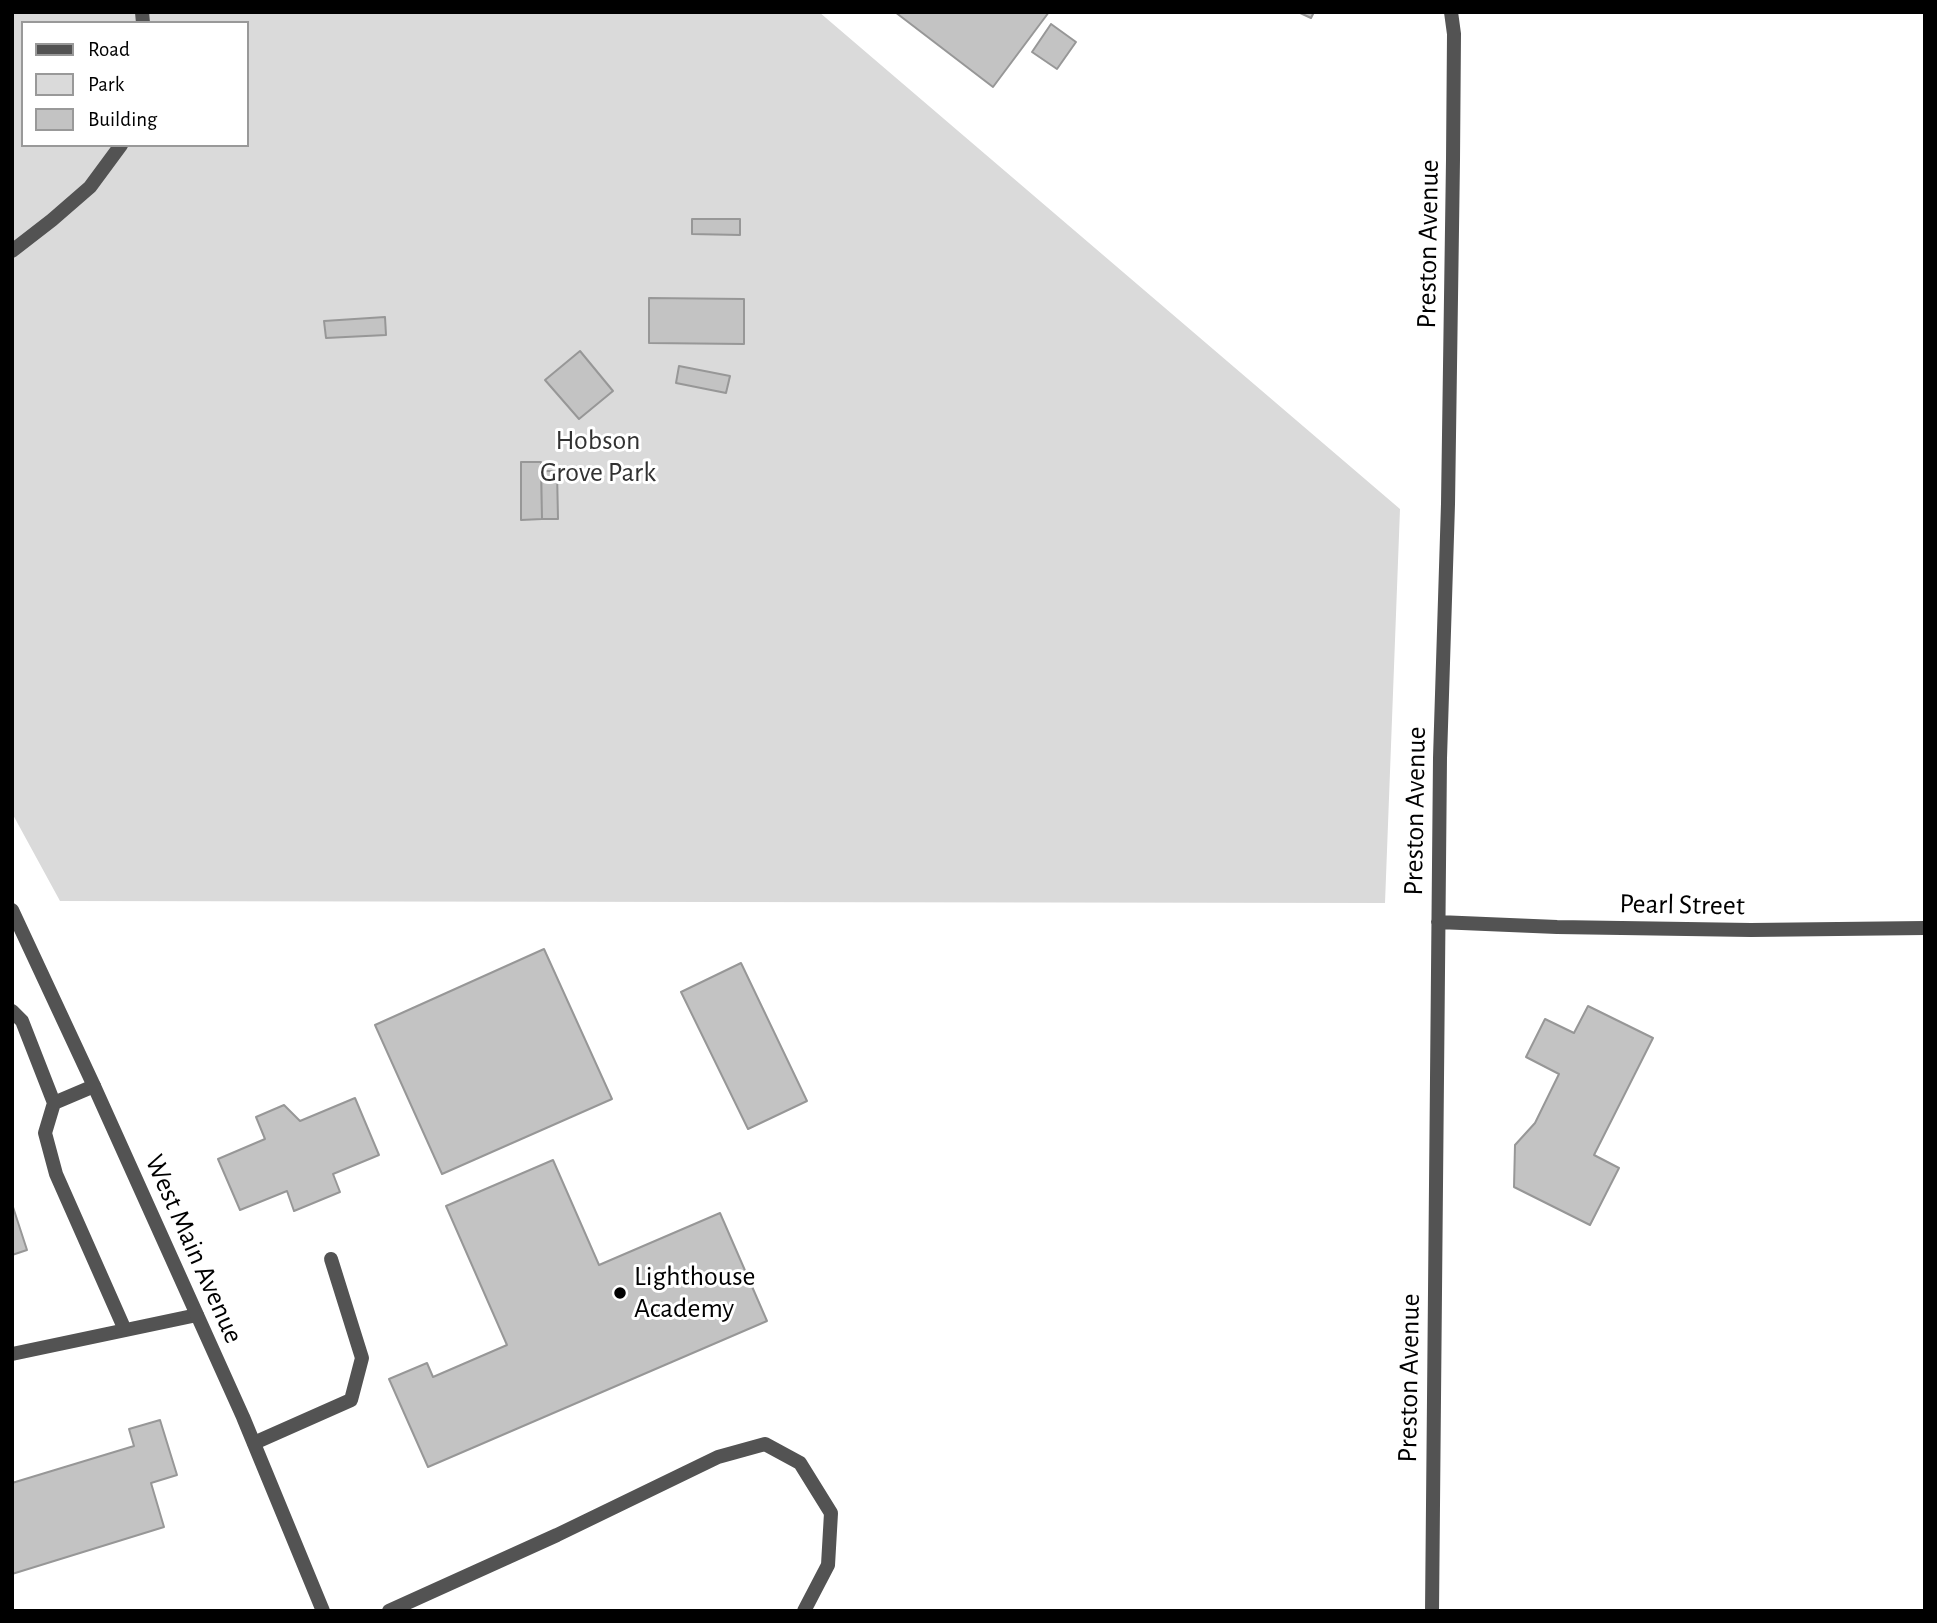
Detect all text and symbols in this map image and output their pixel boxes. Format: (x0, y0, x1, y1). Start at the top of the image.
legend (21, 21, 248, 147)
text: Road (88, 39, 130, 60)
text: Park (88, 74, 124, 95)
text: Building (88, 109, 157, 130)
street label: Preston Avenue (1410, 159, 1446, 329)
park label: Hobson Grove Park (540, 424, 656, 490)
street label: Preston Avenue (1397, 726, 1433, 896)
street label: Pearl Street (1619, 887, 1745, 923)
street label: West Main Avenue (137, 1150, 251, 1348)
place label: Lighthouse Academy (634, 1260, 755, 1326)
marker: Lighthouse Academy (612, 1285, 628, 1301)
street label: Preston Avenue (1391, 1293, 1427, 1463)

